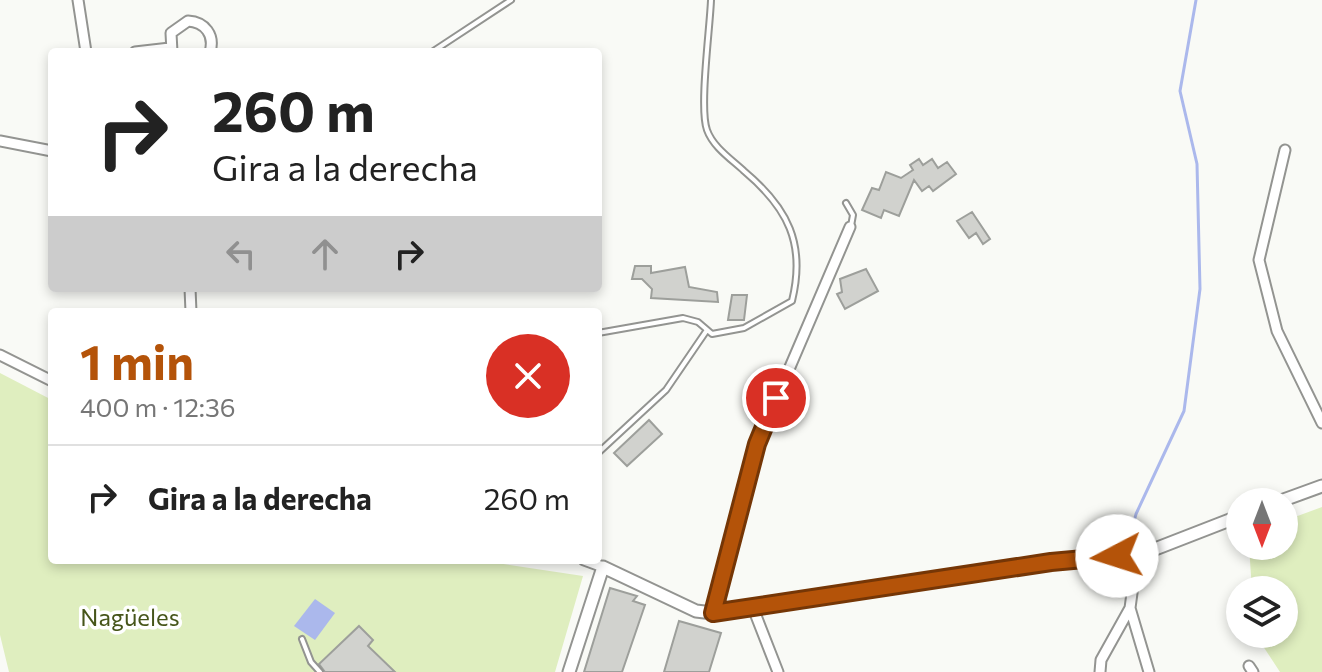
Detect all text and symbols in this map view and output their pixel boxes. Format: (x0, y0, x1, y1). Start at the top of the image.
text: 260 m (212, 75, 375, 144)
icon: right (80, 80, 184, 184)
text: Gira a la derecha (212, 144, 478, 188)
icon: left (219, 232, 263, 276)
icon: ahead (303, 232, 347, 276)
icon: right (387, 232, 431, 276)
text: 1 min (80, 331, 194, 390)
button: close (486, 334, 570, 418)
pin (742, 364, 810, 432)
icon: arrive (754, 376, 798, 420)
text: 400 m · 12:36 (80, 391, 236, 422)
icon: right (80, 475, 124, 519)
text: Gira a la derecha (148, 479, 372, 516)
text: 260 m (484, 479, 570, 516)
north arrow (1226, 488, 1298, 560)
map controls (1226, 488, 1298, 648)
position arrow (1075, 514, 1159, 598)
button: layers (1226, 576, 1298, 648)
park label: Nagüeles (80, 602, 180, 631)

